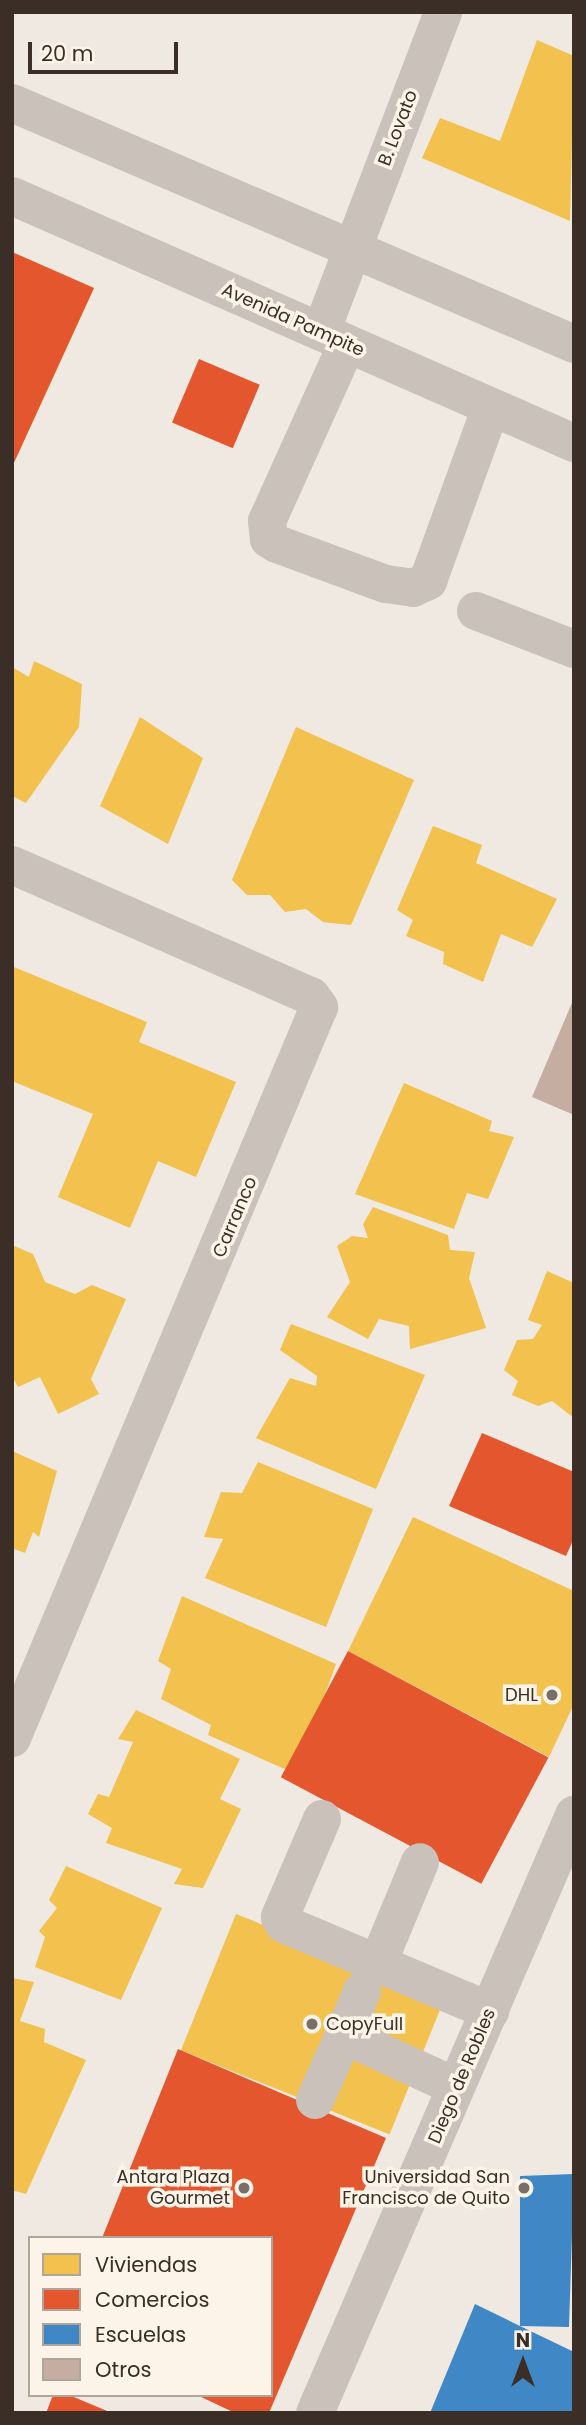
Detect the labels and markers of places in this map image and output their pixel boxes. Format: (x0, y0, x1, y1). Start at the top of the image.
place label: DHL (505, 1684, 538, 1706)
marker: DHL (544, 1687, 560, 1703)
place label: CopyFull (326, 2013, 403, 2035)
marker: CopyFull (304, 2016, 320, 2032)
place label: Antara Plaza Gourmet (117, 2167, 230, 2210)
place label: Universidad San Francisco de Quito (342, 2167, 510, 2210)
marker: Antara Plaza Gourmet (236, 2180, 252, 2196)
marker: Universidad San Francisco de Quito (516, 2180, 532, 2196)

